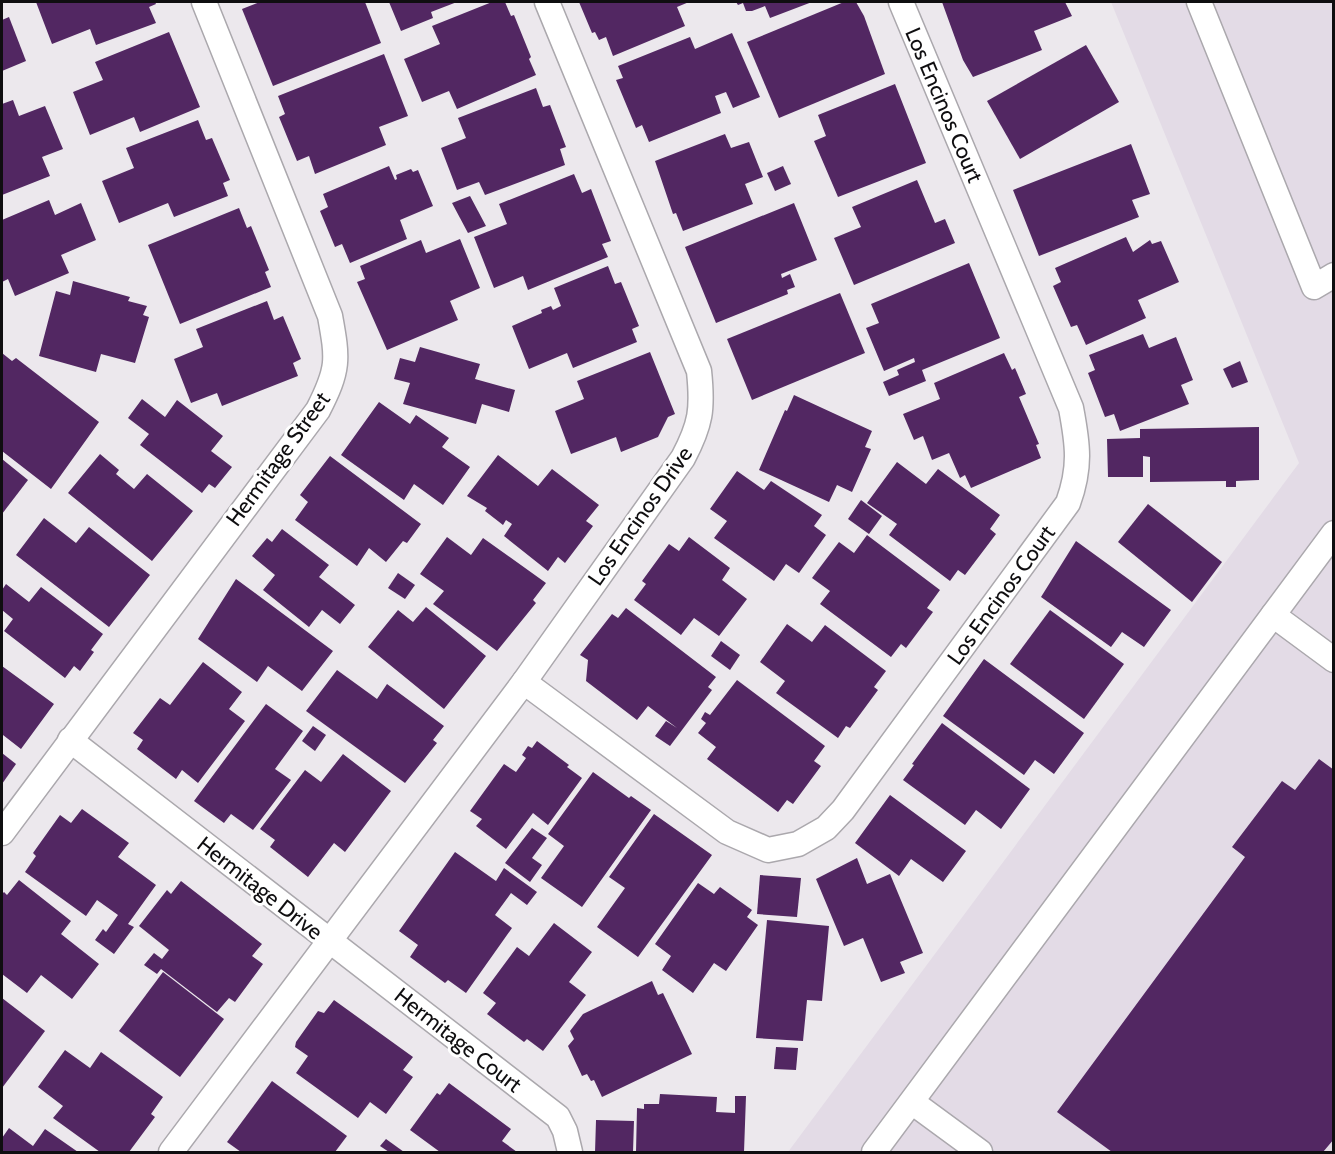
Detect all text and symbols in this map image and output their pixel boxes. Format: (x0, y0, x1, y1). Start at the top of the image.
street label: Los Encinos Court (899, 24, 989, 187)
street label: Hermitage Street (220, 386, 336, 531)
street label: Los Encinos Drive (582, 441, 698, 591)
street label: Los Encinos Court (941, 520, 1061, 670)
street label: Hermitage Drive (192, 831, 328, 945)
street label: Hermitage Court (389, 982, 527, 1098)

